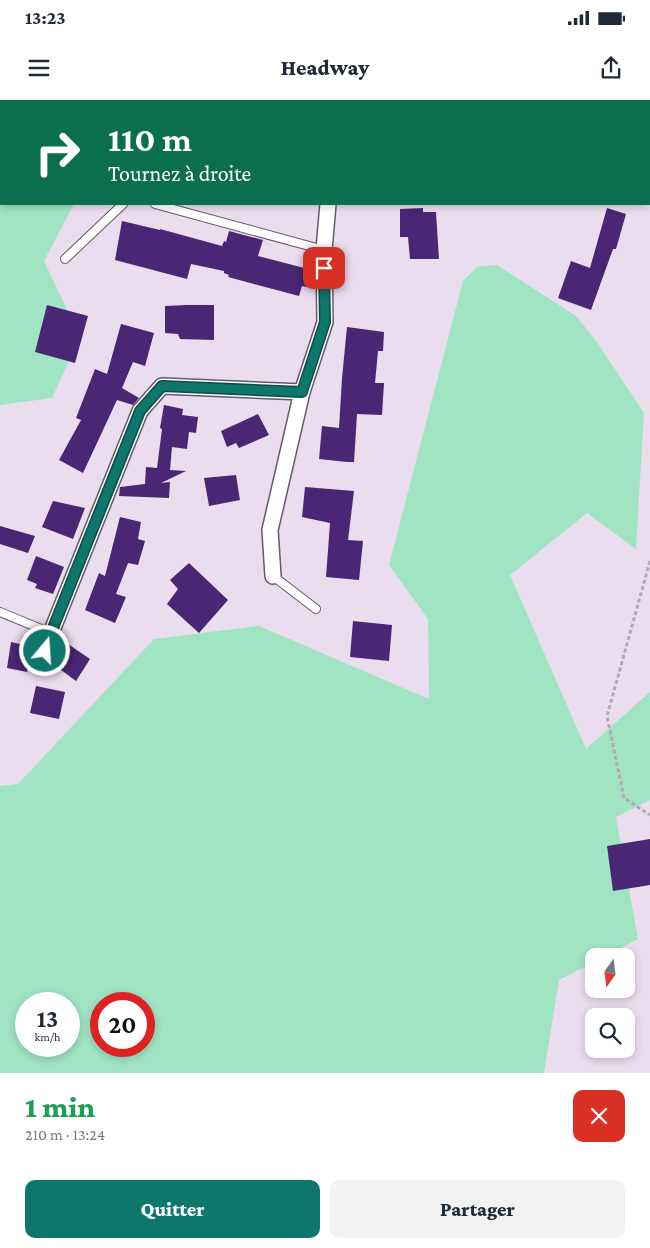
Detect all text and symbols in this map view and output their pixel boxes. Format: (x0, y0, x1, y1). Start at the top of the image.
text: 13:23 (25, 7, 66, 28)
icon: menu (25, 54, 53, 82)
icon: share (597, 54, 625, 82)
text: Headway (281, 55, 369, 80)
icon: right (25, 120, 90, 185)
text: 110 m (108, 120, 192, 159)
text: Tournez à droite (108, 161, 251, 186)
pin (303, 247, 345, 289)
icon: arrive (310, 254, 338, 282)
position arrow (18, 624, 70, 676)
north arrow (585, 948, 635, 998)
map controls (585, 948, 635, 1058)
speed limit sign: 20 (90, 992, 155, 1057)
text: 13 (37, 1005, 58, 1032)
button: search (585, 1008, 635, 1058)
text: km/h (35, 1030, 60, 1044)
text: 1 min (25, 1090, 95, 1123)
button: close (573, 1090, 625, 1142)
text: 210 m · 13:24 (25, 1126, 105, 1143)
button: Quitter (25, 1180, 320, 1238)
button: Partager (330, 1180, 625, 1238)

